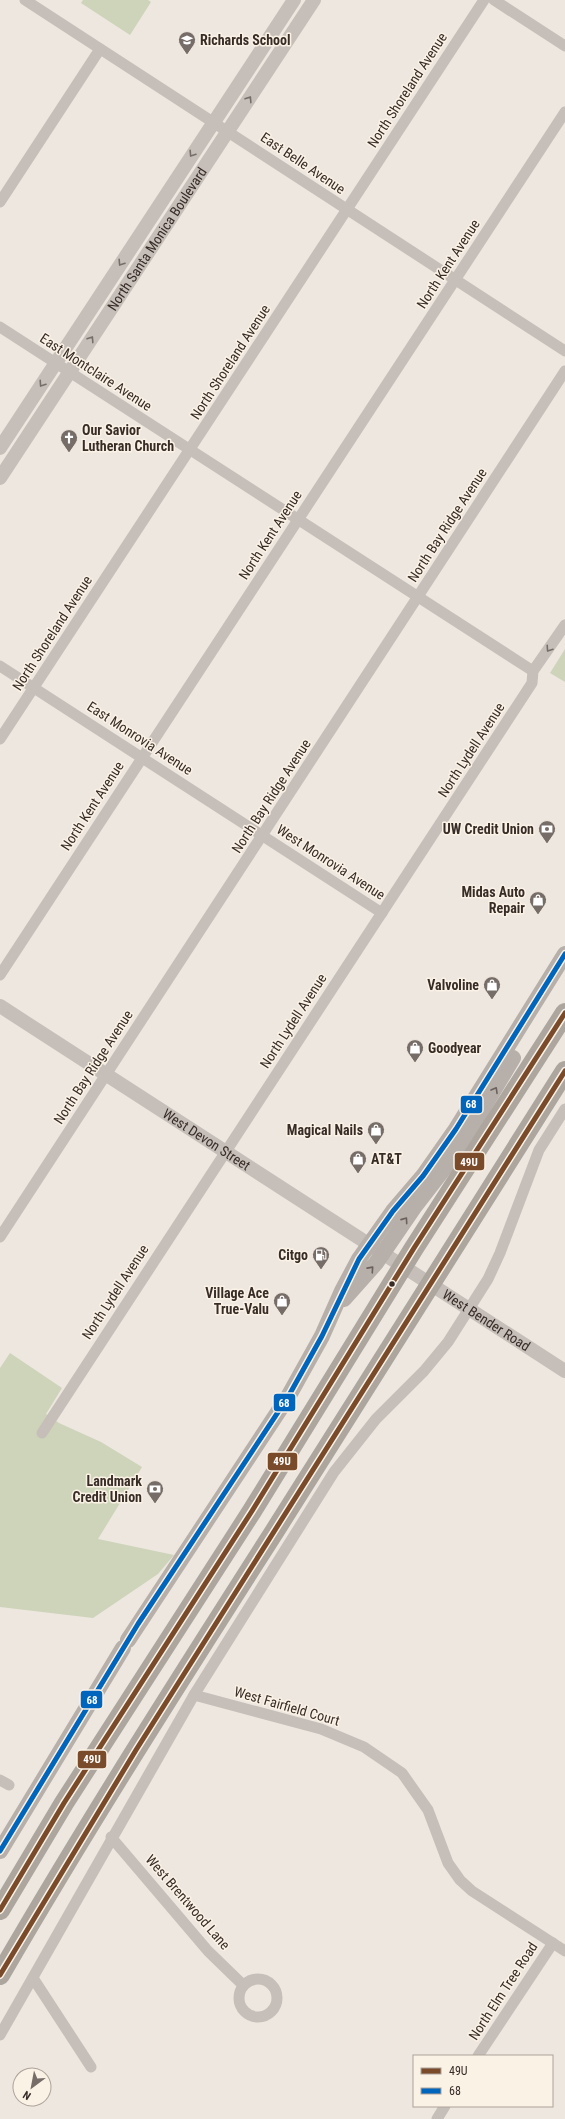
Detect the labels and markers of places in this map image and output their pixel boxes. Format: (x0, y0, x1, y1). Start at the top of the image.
school or university icon: Richards School (177, 30, 197, 55)
place label: Richards School (200, 32, 291, 48)
place label: Our Savior Lutheran Church (82, 422, 174, 454)
church icon: Our Savior Lutheran Church (59, 428, 79, 453)
bank icon: UW Credit Union (537, 819, 557, 844)
place label: UW Credit Union (443, 821, 534, 837)
place label: Midas Auto Repair (462, 884, 525, 916)
shop icon: Midas Auto Repair (528, 890, 548, 915)
shop icon: Valvoline (482, 975, 502, 1000)
place label: Valvoline (427, 977, 479, 993)
shop icon: Goodyear (405, 1038, 425, 1063)
place label: Goodyear (428, 1040, 482, 1056)
shop icon: Magical Nails (366, 1120, 386, 1145)
place label: Magical Nails (287, 1122, 363, 1138)
shop icon: AT&T (348, 1149, 368, 1174)
place label: AT&T (371, 1151, 402, 1167)
fuel station icon: Citgo (311, 1245, 331, 1270)
place label: Citgo (278, 1247, 308, 1263)
unlabelled marker (387, 1279, 397, 1289)
place label: Village Ace True-Valu (205, 1285, 269, 1317)
shop icon: Village Ace True-Valu (272, 1291, 292, 1316)
place label: Landmark Credit Union (73, 1473, 142, 1505)
bank icon: Landmark Credit Union (145, 1479, 165, 1504)

